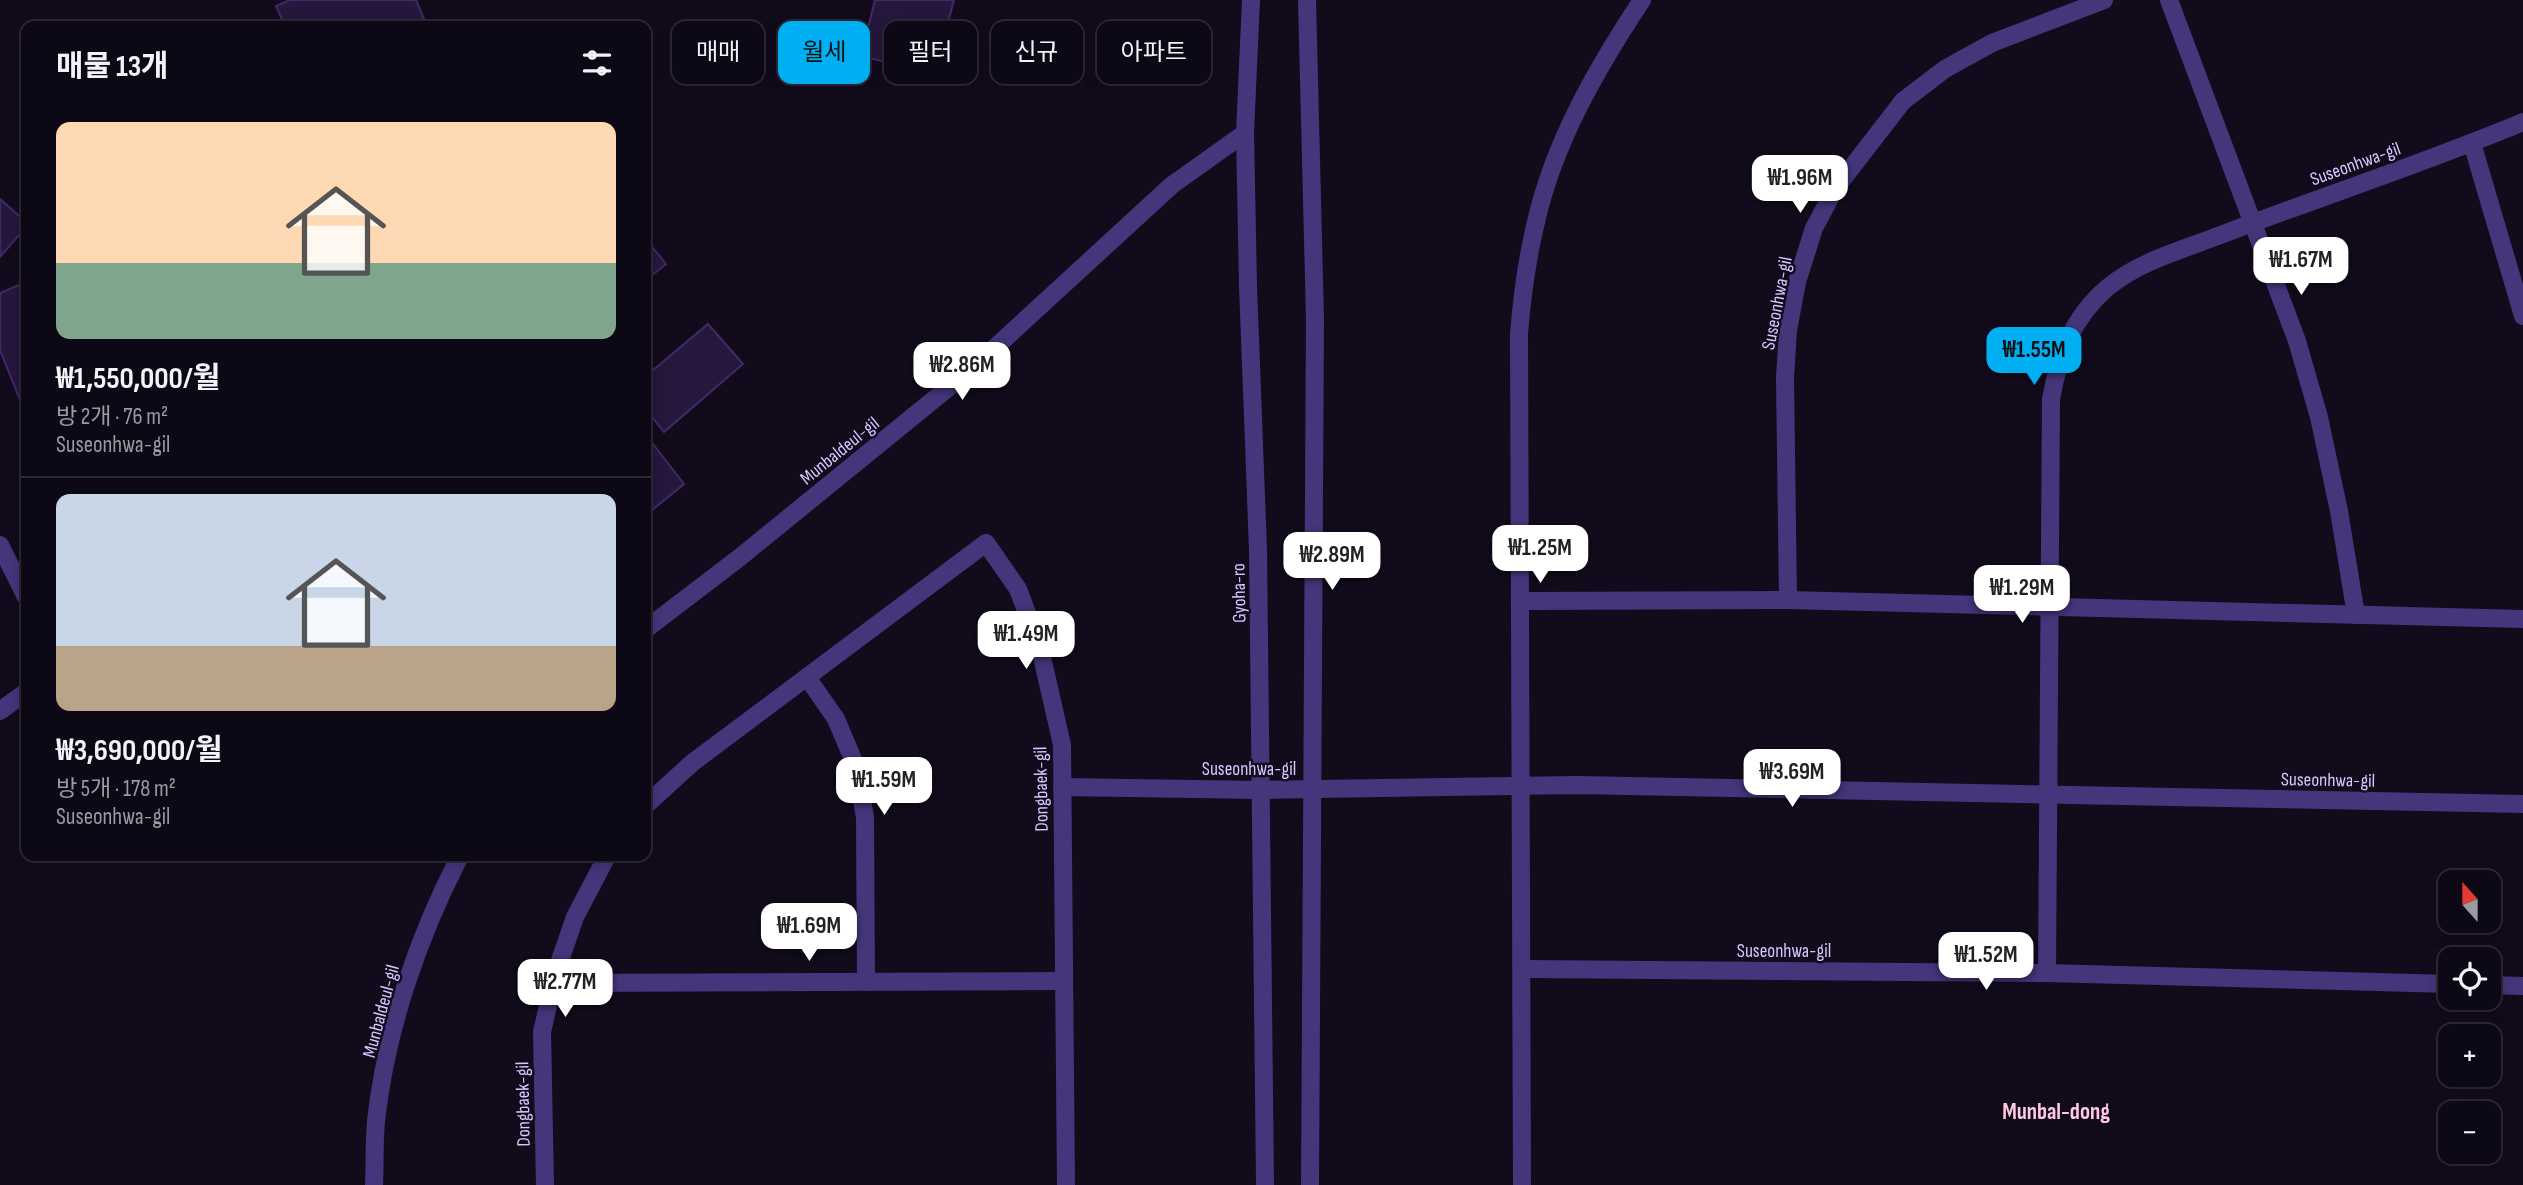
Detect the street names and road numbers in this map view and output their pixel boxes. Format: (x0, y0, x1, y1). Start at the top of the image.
street label: Suseonhwa-gil (2307, 137, 2404, 191)
street label: Suseonhwa-gil (1757, 255, 1798, 352)
street label: Munbaldeul-gil (796, 412, 884, 490)
street label: Gyoha-ro (1227, 563, 1252, 623)
street label: Dongbaek-gil (1029, 746, 1054, 832)
street label: Suseonhwa-gil (1202, 758, 1296, 781)
street label: Suseonhwa-gil (2281, 768, 2375, 793)
street label: Suseonhwa-gil (1737, 940, 1831, 963)
street label: Munbaldeul-gil (358, 962, 405, 1060)
street label: Dongbaek-gil (511, 1061, 536, 1147)

